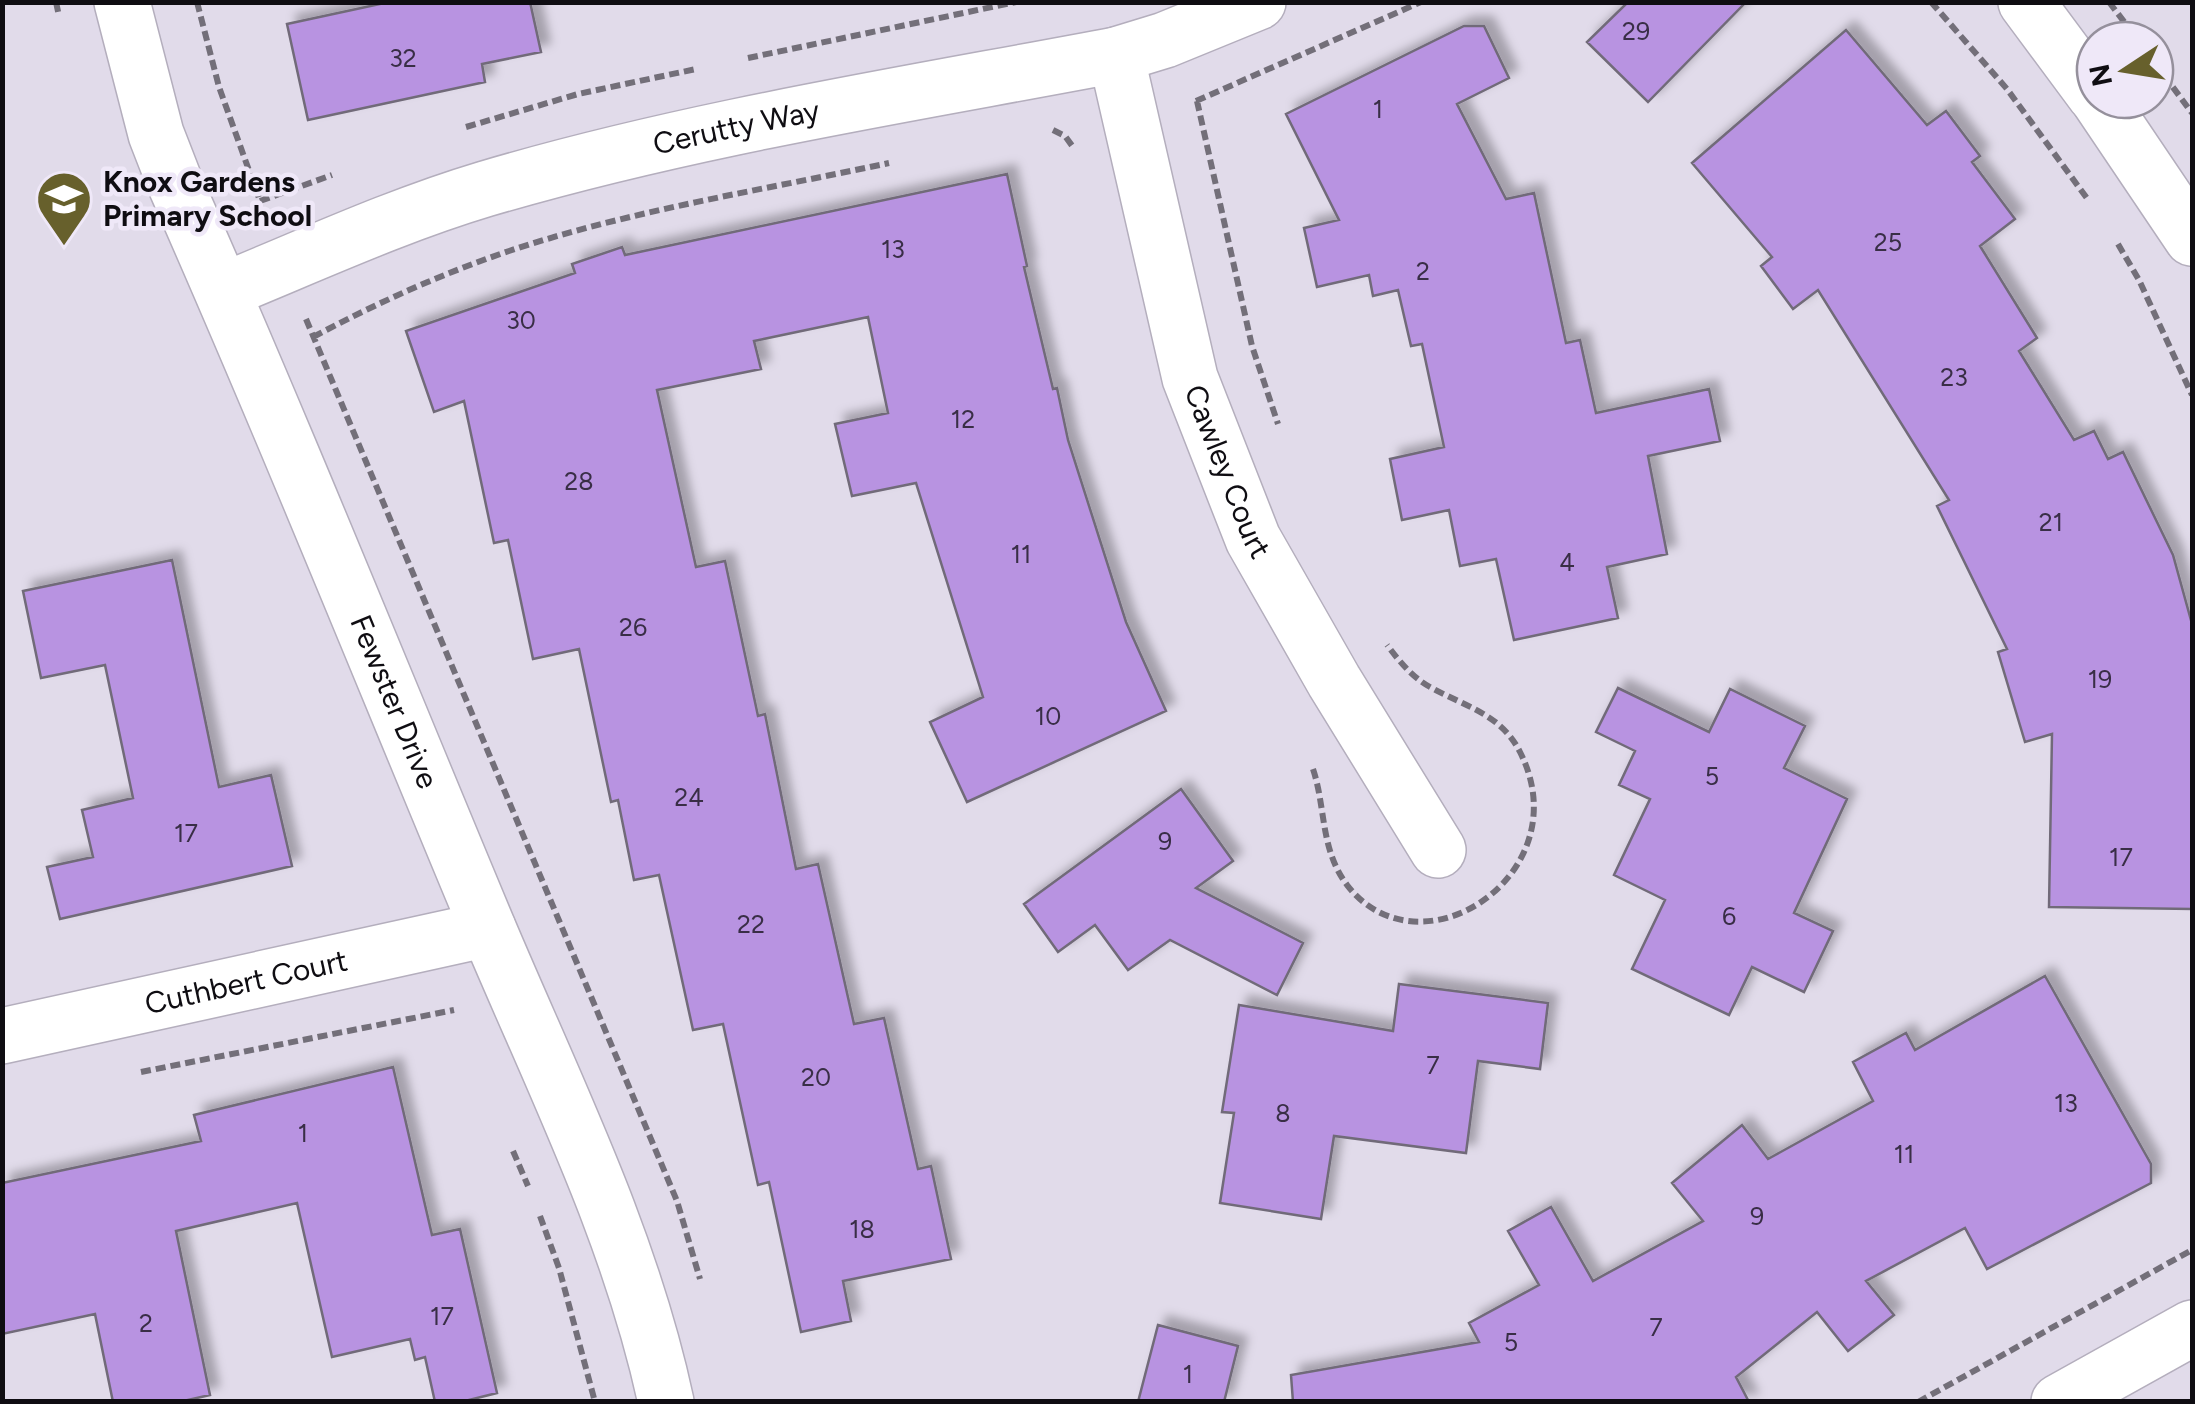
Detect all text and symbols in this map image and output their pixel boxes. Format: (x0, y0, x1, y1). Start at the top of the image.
house number: 29 (1622, 16, 1650, 46)
north arrow (2075, 20, 2175, 120)
house number: 32 (389, 43, 417, 73)
text: N (2082, 61, 2119, 89)
street label: Cerutty Way (649, 91, 823, 163)
house number: 1 (1373, 94, 1383, 124)
place label: Knox Gardens Primary School (103, 163, 312, 234)
school or university icon: Knox Gardens Primary School (34, 169, 94, 248)
house number: 25 (1874, 227, 1902, 257)
house number: 13 (881, 234, 905, 264)
house number: 2 (1416, 256, 1430, 286)
house number: 30 (506, 305, 536, 335)
house number: 23 (1940, 362, 1968, 392)
street label: Cawley Court (1177, 379, 1279, 565)
house number: 12 (951, 404, 975, 434)
house number: 28 (564, 466, 594, 496)
house number: 21 (2039, 507, 2063, 537)
house number: 11 (1011, 539, 1031, 569)
house number: 4 (1559, 547, 1575, 577)
street label: Fewster Drive (342, 609, 447, 794)
house number: 26 (619, 612, 647, 642)
house number: 19 (2088, 664, 2112, 694)
house number: 10 (1035, 701, 1061, 731)
house number: 5 (1705, 761, 1719, 791)
house number: 24 (674, 782, 704, 812)
house number: 17 (174, 818, 198, 848)
house number: 9 (1158, 826, 1172, 856)
house number: 17 (2109, 842, 2133, 872)
house number: 6 (1722, 901, 1736, 931)
house number: 22 (737, 909, 765, 939)
street label: Cuthbert Court (141, 941, 351, 1022)
house number: 7 (1426, 1050, 1440, 1080)
house number: 20 (801, 1062, 831, 1092)
house number: 13 (2054, 1088, 2078, 1118)
house number: 8 (1275, 1098, 1291, 1128)
house number: 1 (298, 1118, 308, 1148)
house number: 11 (1894, 1139, 1914, 1169)
house number: 9 (1750, 1201, 1764, 1231)
house number: 18 (849, 1214, 875, 1244)
house number: 17 (430, 1301, 454, 1331)
house number: 2 (139, 1308, 153, 1338)
house number: 7 (1649, 1312, 1663, 1342)
house number: 5 (1504, 1327, 1518, 1357)
house number: 1 (1183, 1359, 1193, 1389)

